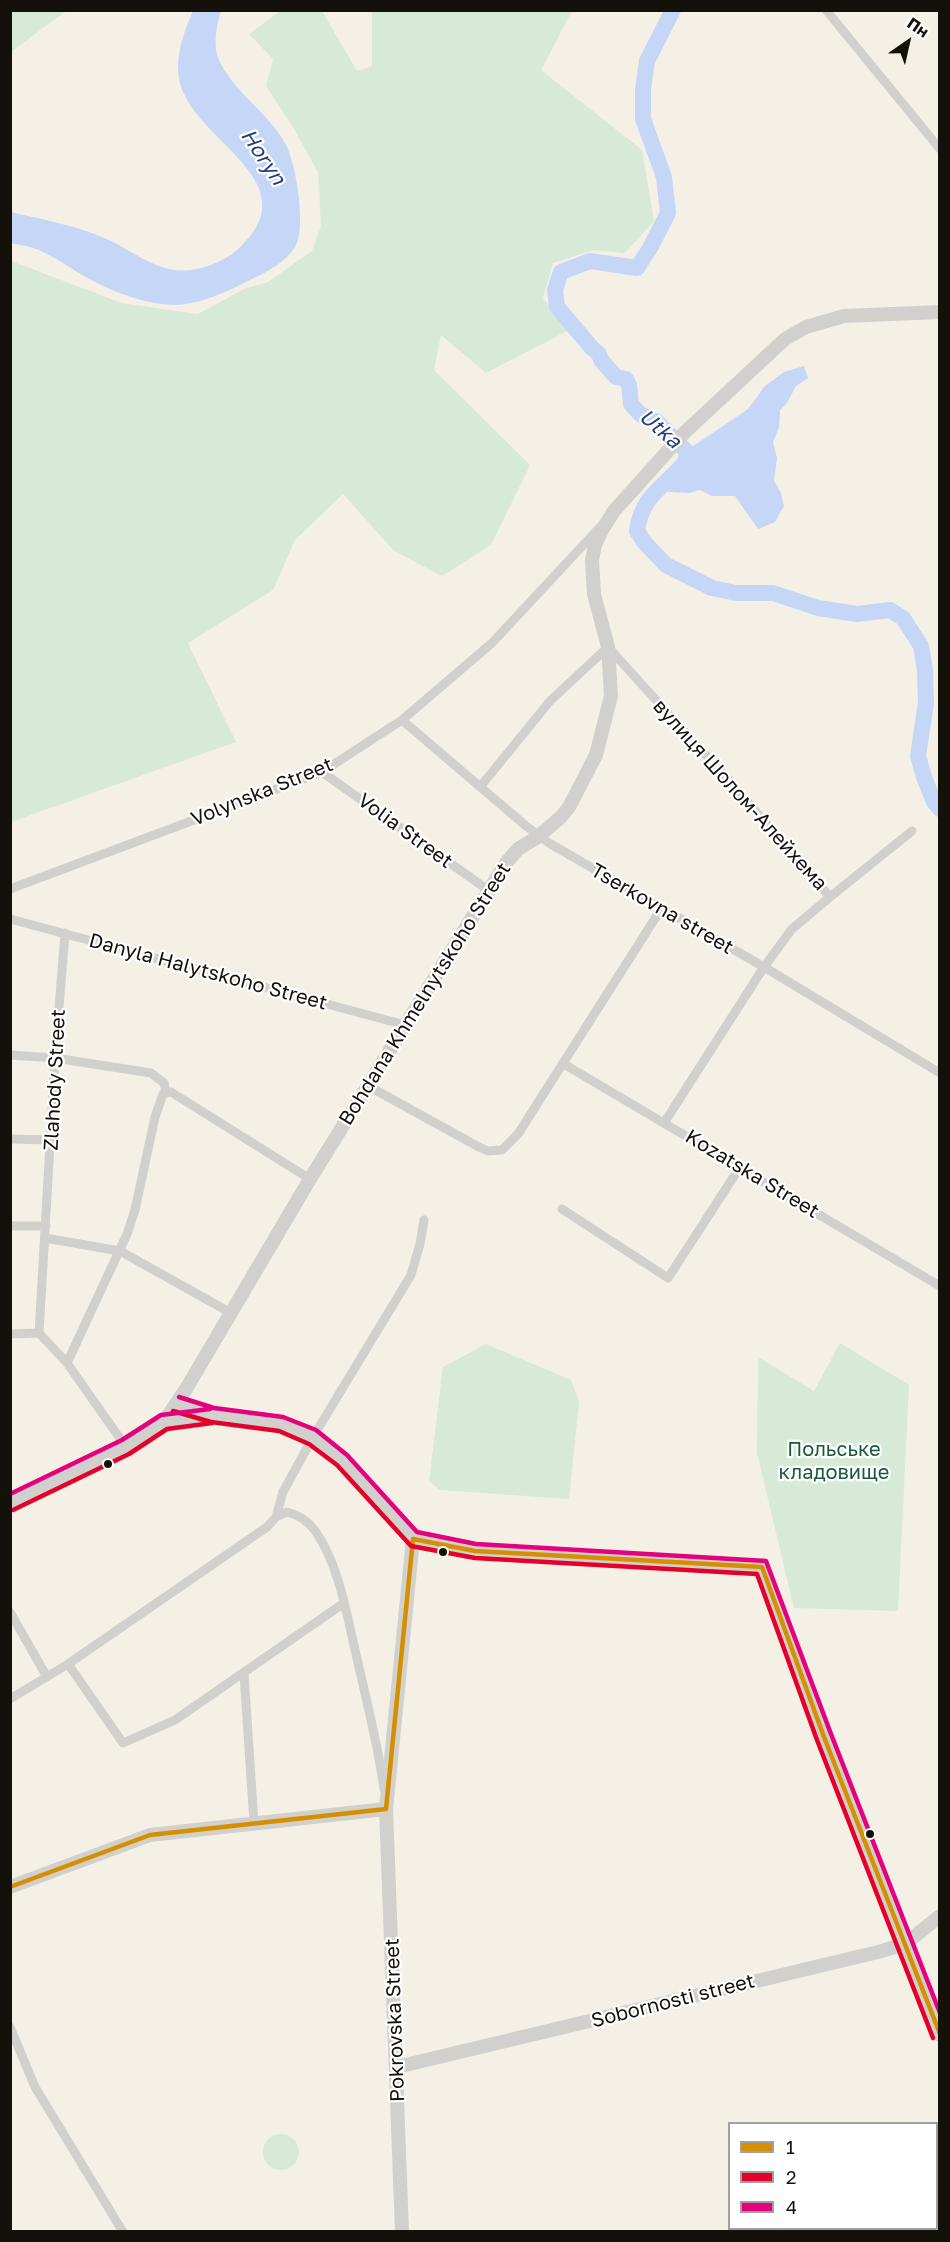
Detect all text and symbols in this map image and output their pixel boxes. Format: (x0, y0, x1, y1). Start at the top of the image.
north arrow (878, 12, 938, 72)
text: Пн (903, 13, 933, 41)
water label: Horyn (235, 124, 291, 190)
water label: Utka (634, 404, 686, 454)
street label: вулиця Шолом-Алейхема (648, 695, 832, 895)
street label: Volynska Street (188, 753, 336, 831)
street label: Volia Street (353, 789, 457, 873)
street label: Bohdana Khmelnytskoho Street (334, 858, 516, 1130)
street label: Tserkovna street (586, 858, 738, 960)
street label: Danyla Halytskoho Street (86, 929, 330, 1015)
street label: Zlahody Street (39, 1009, 71, 1151)
street label: Kozatska Street (681, 1125, 823, 1223)
park label: Польське кладовище (779, 1438, 889, 1485)
unlabelled marker (102, 1458, 114, 1470)
unlabelled marker (437, 1546, 449, 1558)
unlabelled marker (864, 1828, 876, 1840)
street label: Pokrovska Street (380, 1938, 410, 2102)
street label: Sobornosti street (589, 1969, 757, 2033)
legend (728, 2122, 938, 2230)
text: 1 (786, 2136, 795, 2158)
text: 2 (786, 2166, 796, 2188)
text: 4 (786, 2196, 797, 2218)

